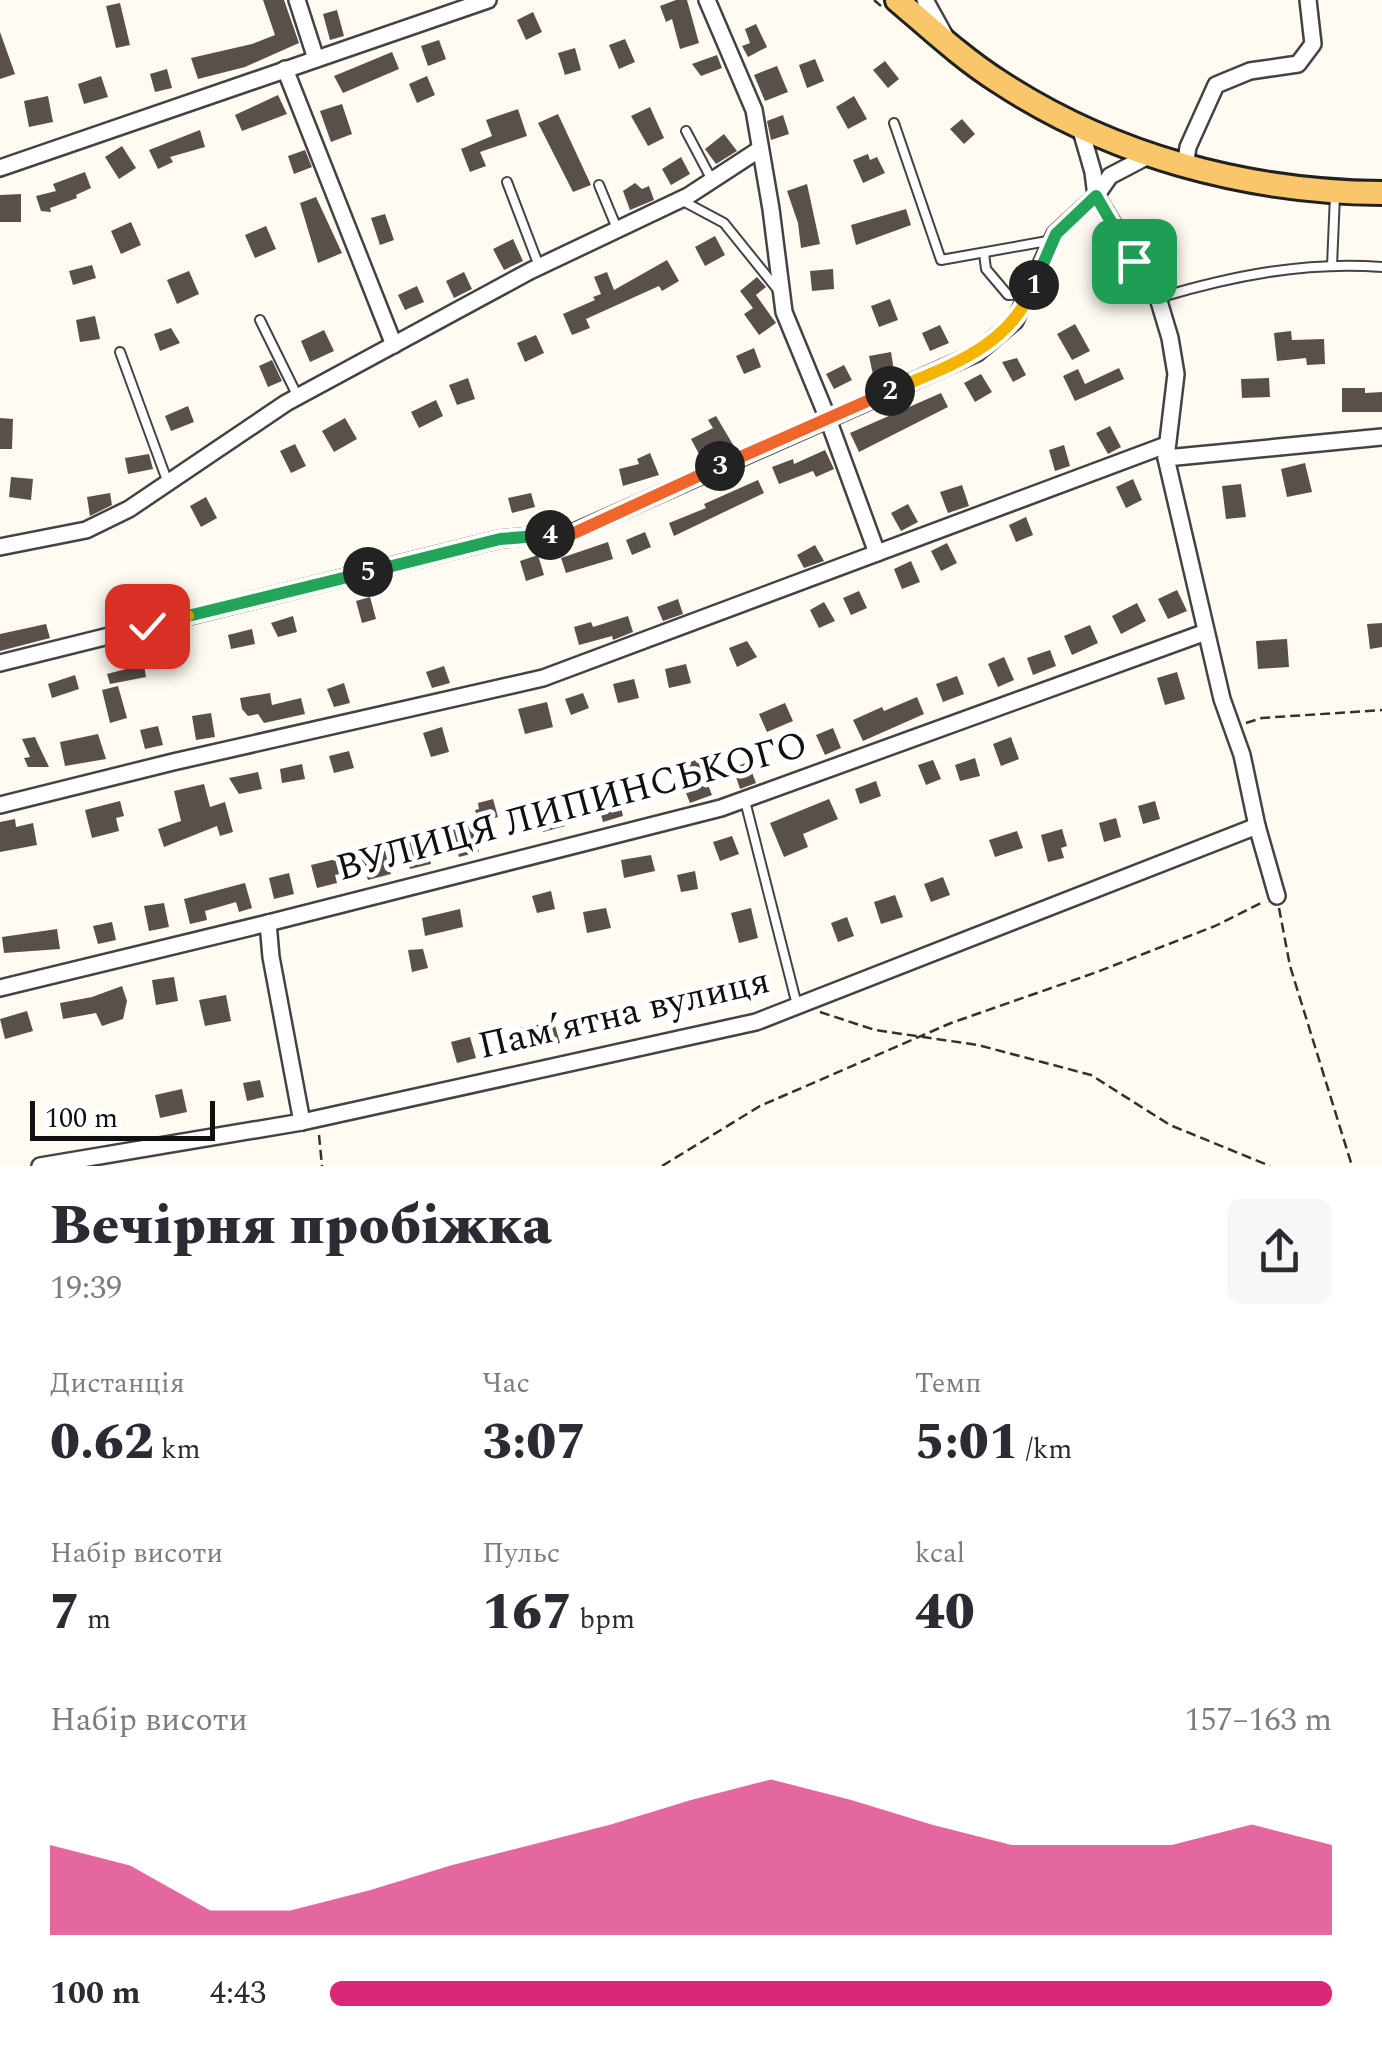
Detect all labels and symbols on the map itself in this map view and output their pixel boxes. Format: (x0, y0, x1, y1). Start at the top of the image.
pin (1092, 219, 1177, 304)
pin: 1 (1009, 260, 1059, 310)
pin: 2 (865, 366, 915, 416)
pin: 3 (695, 441, 745, 491)
pin: 4 (525, 510, 575, 560)
pin: 5 (343, 547, 393, 597)
pin (105, 584, 190, 669)
street label: ВУЛИЦЯ ЛИПИНСЬКОГО (330, 716, 814, 898)
street label: Памʼятна вулиця (472, 952, 776, 1076)
scale bar (30, 1096, 215, 1140)

